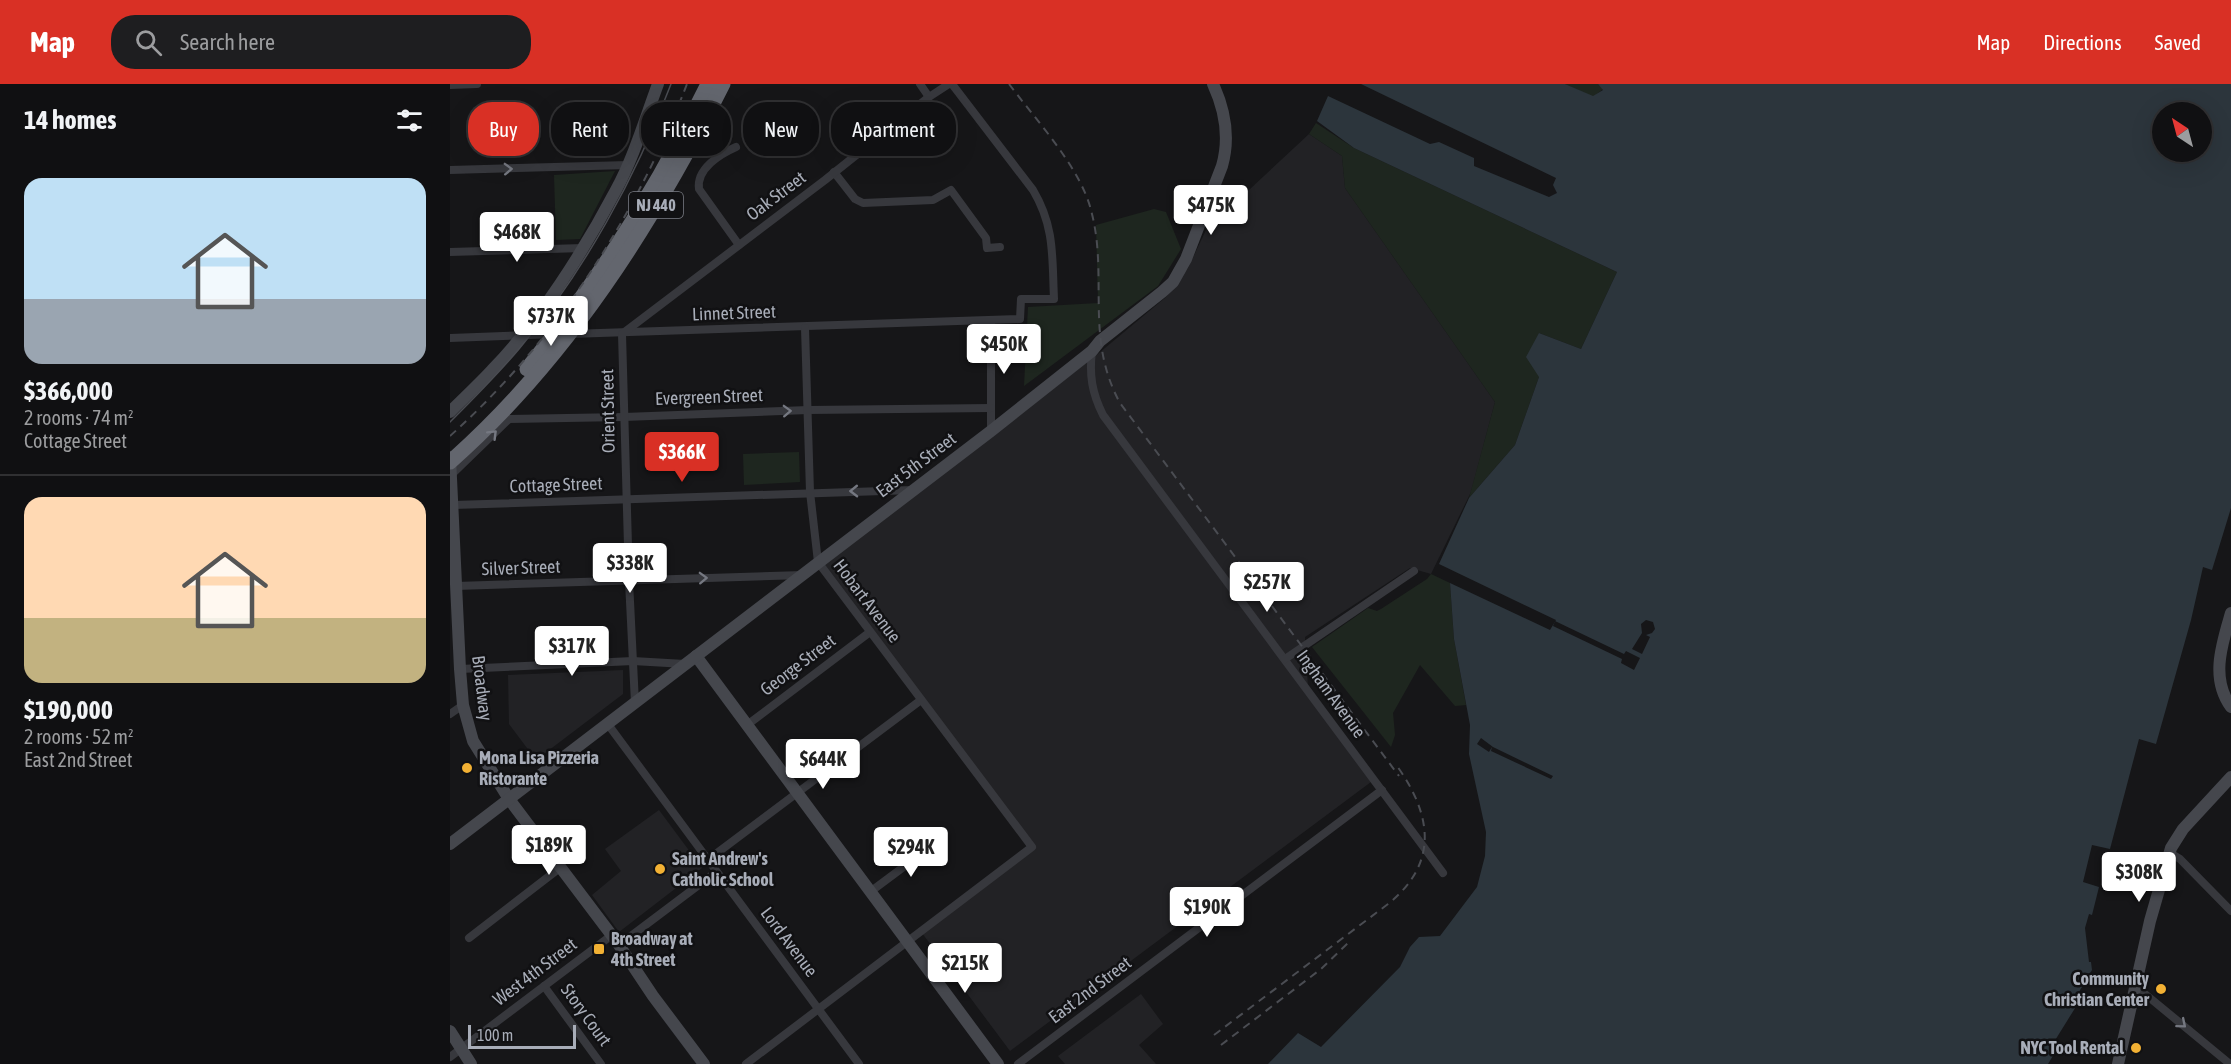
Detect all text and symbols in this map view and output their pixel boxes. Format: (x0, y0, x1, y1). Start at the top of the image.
search box (111, 15, 531, 69)
text: Map (30, 26, 75, 58)
icon: search (132, 26, 165, 59)
text: Search here (180, 29, 275, 55)
text: Map (1976, 30, 2010, 54)
text: Directions (2043, 30, 2122, 54)
text: Saved (2155, 30, 2201, 54)
chip: Buy (468, 102, 539, 156)
chip: Rent (551, 102, 629, 156)
chip: Filters (641, 102, 731, 156)
chip: New (743, 102, 819, 156)
chip: Apartment (831, 102, 956, 156)
north arrow (2152, 102, 2212, 162)
map controls (2152, 102, 2212, 162)
icon: filters (393, 104, 426, 137)
text: 14 homes (24, 105, 117, 135)
one-way arrow (504, 162, 513, 175)
street label: Oak Street (742, 167, 809, 225)
pin: $475K (1169, 185, 1253, 236)
road number: NJ 440 (629, 192, 683, 218)
text: $475K (1188, 193, 1234, 216)
pin: $468K (475, 212, 559, 263)
icon: home (171, 217, 279, 325)
text: $468K (494, 220, 540, 243)
pin: $737K (509, 296, 593, 347)
street label: Linnet Street (692, 301, 776, 324)
text: $737K (528, 304, 574, 327)
pin: $450K (962, 324, 1046, 375)
text: $450K (981, 332, 1027, 355)
street label: Orient Street (596, 369, 619, 453)
text: $366,000 (24, 376, 113, 406)
street label: Evergreen Street (655, 384, 763, 409)
one-way arrow (783, 404, 792, 417)
text: 2 rooms · 74 m² (24, 406, 134, 429)
street label: East 5th Street (872, 428, 960, 501)
text: Cottage Street (24, 429, 127, 452)
one-way arrow (486, 431, 497, 442)
pin: $366K (640, 432, 724, 483)
text: $366K (659, 440, 705, 463)
street label: Cottage Street (509, 472, 603, 497)
one-way arrow (850, 485, 859, 498)
icon: home (171, 536, 279, 644)
pin: $338K (588, 543, 672, 594)
text: $338K (607, 551, 653, 574)
street label: Hobart Avenue (829, 555, 905, 646)
street label: Silver Street (481, 556, 561, 579)
pin: $257K (1225, 562, 1309, 613)
text: $257K (1244, 570, 1290, 593)
one-way arrow (699, 572, 708, 585)
pin: $317K (530, 626, 614, 677)
street label: George Street (756, 630, 839, 700)
text: $317K (549, 634, 595, 657)
street label: Ingham Avenue (1293, 646, 1370, 742)
street label: Broadway (468, 654, 497, 722)
text: $190,000 (24, 695, 113, 725)
text: 2 rooms · 52 m² (24, 725, 134, 748)
pin: $644K (781, 739, 865, 790)
place label: Mona Lisa Pizzeria Ristorante (479, 747, 599, 789)
text: $644K (800, 747, 846, 770)
text: East 2nd Street (24, 748, 133, 771)
marker: Mona Lisa Pizzeria Ristorante (460, 761, 474, 775)
pin: $189K (507, 825, 591, 876)
pin: $294K (869, 827, 953, 878)
text: $189K (526, 833, 572, 856)
text: $294K (888, 835, 934, 858)
place label: Saint Andrew's Catholic School (672, 848, 774, 890)
pin: $308K (2097, 852, 2181, 903)
text: $308K (2116, 860, 2162, 883)
marker: Saint Andrew's Catholic School (653, 862, 667, 876)
pin: $190K (1165, 887, 1249, 938)
text: $190K (1184, 895, 1230, 918)
street label: Lord Avenue (756, 903, 822, 981)
place label: Broadway at 4th Street (610, 928, 693, 970)
street label: West 4th Street (489, 933, 581, 1010)
marker: Broadway at 4th Street (592, 942, 606, 956)
pin: $215K (923, 943, 1007, 994)
text: $215K (942, 951, 988, 974)
street label: East 2nd Street (1044, 952, 1135, 1027)
place label: Community Christian Center (2044, 968, 2150, 1010)
street label: Story Court (557, 979, 616, 1050)
marker: Community Christian Center (2154, 982, 2168, 996)
one-way arrow (2175, 1016, 2186, 1027)
scale bar (468, 1022, 576, 1050)
text: 100 m (477, 1026, 513, 1044)
place label: NYC Tool Rental (2020, 1037, 2124, 1058)
marker: NYC Tool Rental (2129, 1041, 2143, 1055)

